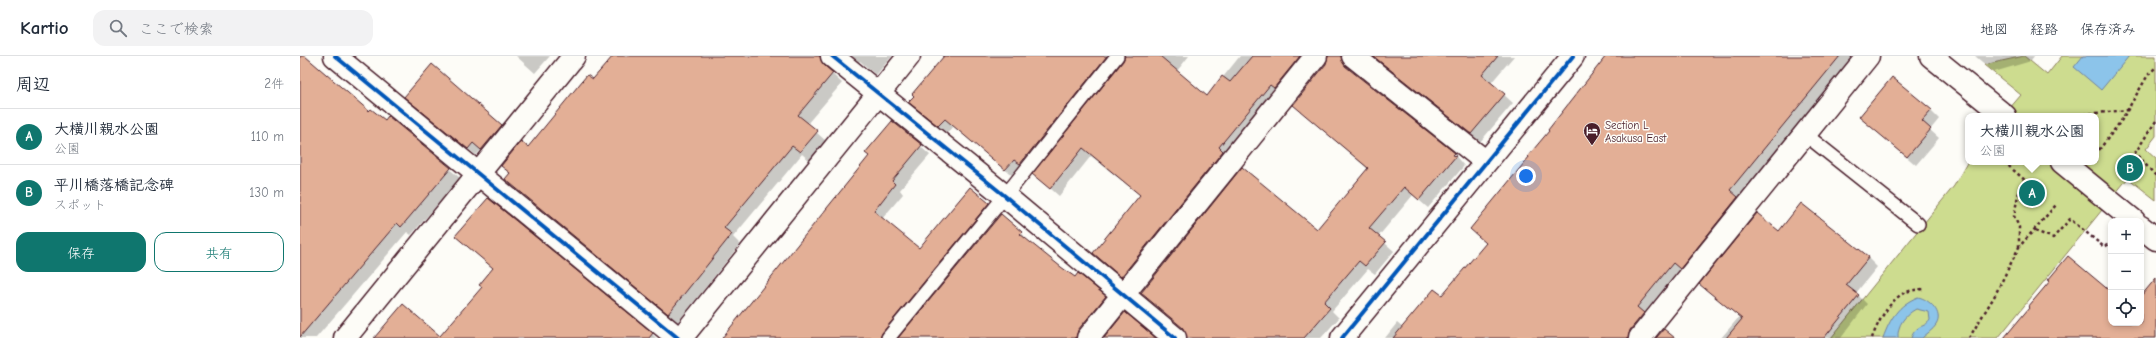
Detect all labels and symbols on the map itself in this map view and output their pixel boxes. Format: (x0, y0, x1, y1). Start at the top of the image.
place label: Section L Asakusa East (1605, 119, 1667, 145)
hotel icon: Section L Asakusa East (1582, 121, 1602, 146)
pin: B (2117, 153, 2143, 183)
your location (1516, 166, 1536, 186)
pin: A (2019, 178, 2045, 208)

